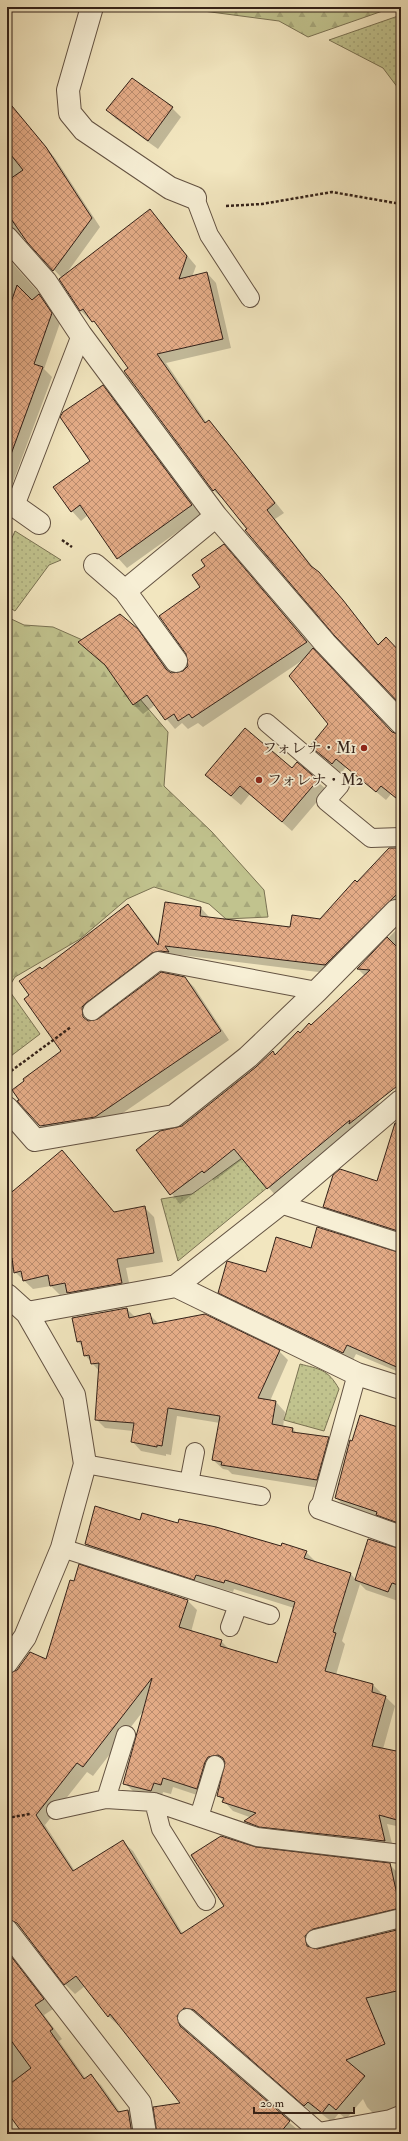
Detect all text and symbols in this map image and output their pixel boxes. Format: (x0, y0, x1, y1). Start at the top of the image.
place label: フォレナ・M1 (262, 739, 356, 758)
marker: フォレナ・M1 (359, 743, 369, 753)
place label: フォレナ・M2 (267, 771, 364, 790)
marker: フォレナ・M2 (254, 775, 264, 785)
scale bar (254, 2089, 354, 2115)
text: 20 m (260, 2096, 285, 2111)

